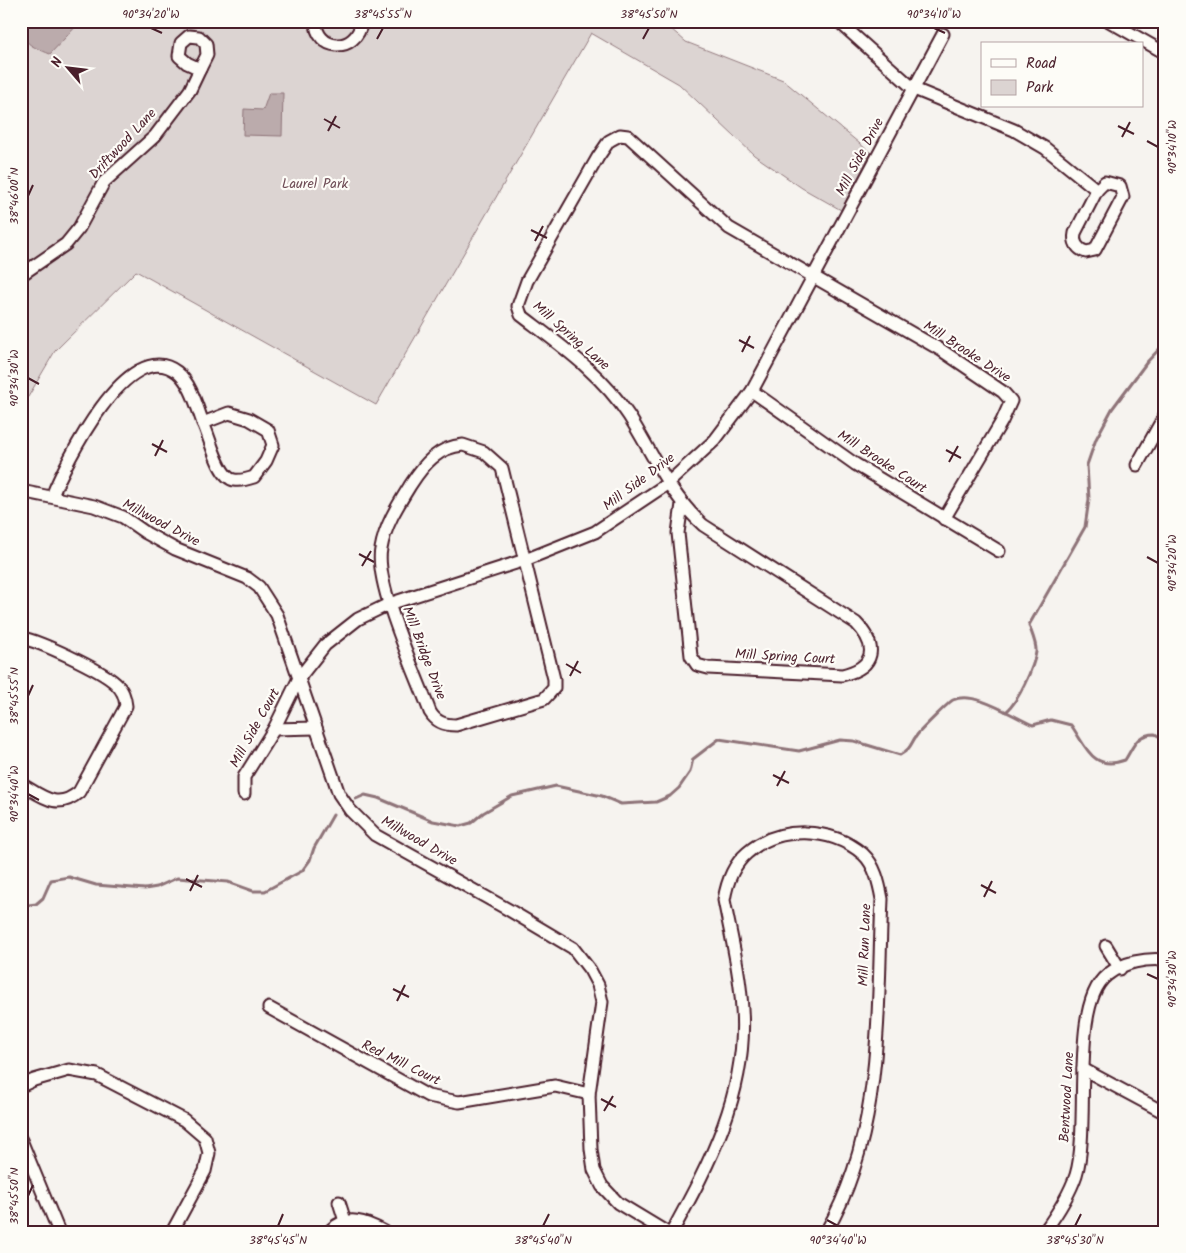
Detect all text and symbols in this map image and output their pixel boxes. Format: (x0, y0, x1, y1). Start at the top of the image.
text: 90°34'20"W (122, 5, 180, 24)
text: 38°45'55"N (354, 5, 412, 24)
text: 38°45'50"N (620, 5, 678, 24)
text: 90°34'10"W (907, 5, 961, 24)
north arrow (42, 42, 92, 92)
legend (981, 42, 1144, 108)
text: Road (1026, 52, 1057, 76)
text: N (46, 53, 69, 71)
text: Park (1026, 76, 1054, 100)
street label: Driftwood Lane (84, 103, 162, 185)
street label: Mill Side Drive (830, 113, 890, 200)
text: 90°34'10"W (1163, 120, 1182, 174)
text: 38°46'00"N (5, 167, 24, 225)
park label: Laurel Park (282, 173, 349, 195)
street label: Mill Spring Lane (527, 296, 615, 376)
street label: Mill Brooke Drive (919, 315, 1016, 389)
text: 90°34'30"W (5, 349, 24, 407)
street label: Mill Brooke Court (833, 425, 932, 500)
street label: Mill Side Drive (598, 447, 680, 517)
street label: Millwood Drive (118, 493, 204, 553)
text: 90°34'20"W (1163, 534, 1182, 592)
street label: Mill Bridge Drive (396, 603, 452, 704)
street label: Mill Spring Court (734, 643, 836, 671)
text: 38°45'55"N (5, 667, 24, 725)
street label: Mill Side Court (224, 684, 286, 772)
text: 90°34'40"W (5, 765, 24, 823)
street label: Millwood Drive (377, 810, 462, 872)
street label: Mill Run Lane (853, 903, 877, 987)
text: 90°34'30"W (1163, 950, 1182, 1008)
street label: Red Mill Court (358, 1034, 445, 1092)
street label: Bentwood Lane (1054, 1050, 1080, 1143)
text: 38°45'50"N (5, 1167, 24, 1225)
text: 38°45'45"N (249, 1231, 307, 1250)
text: 38°45'40"N (514, 1231, 572, 1250)
text: 90°34'40"W (809, 1231, 867, 1250)
text: 38°45'30"N (1046, 1231, 1104, 1250)

